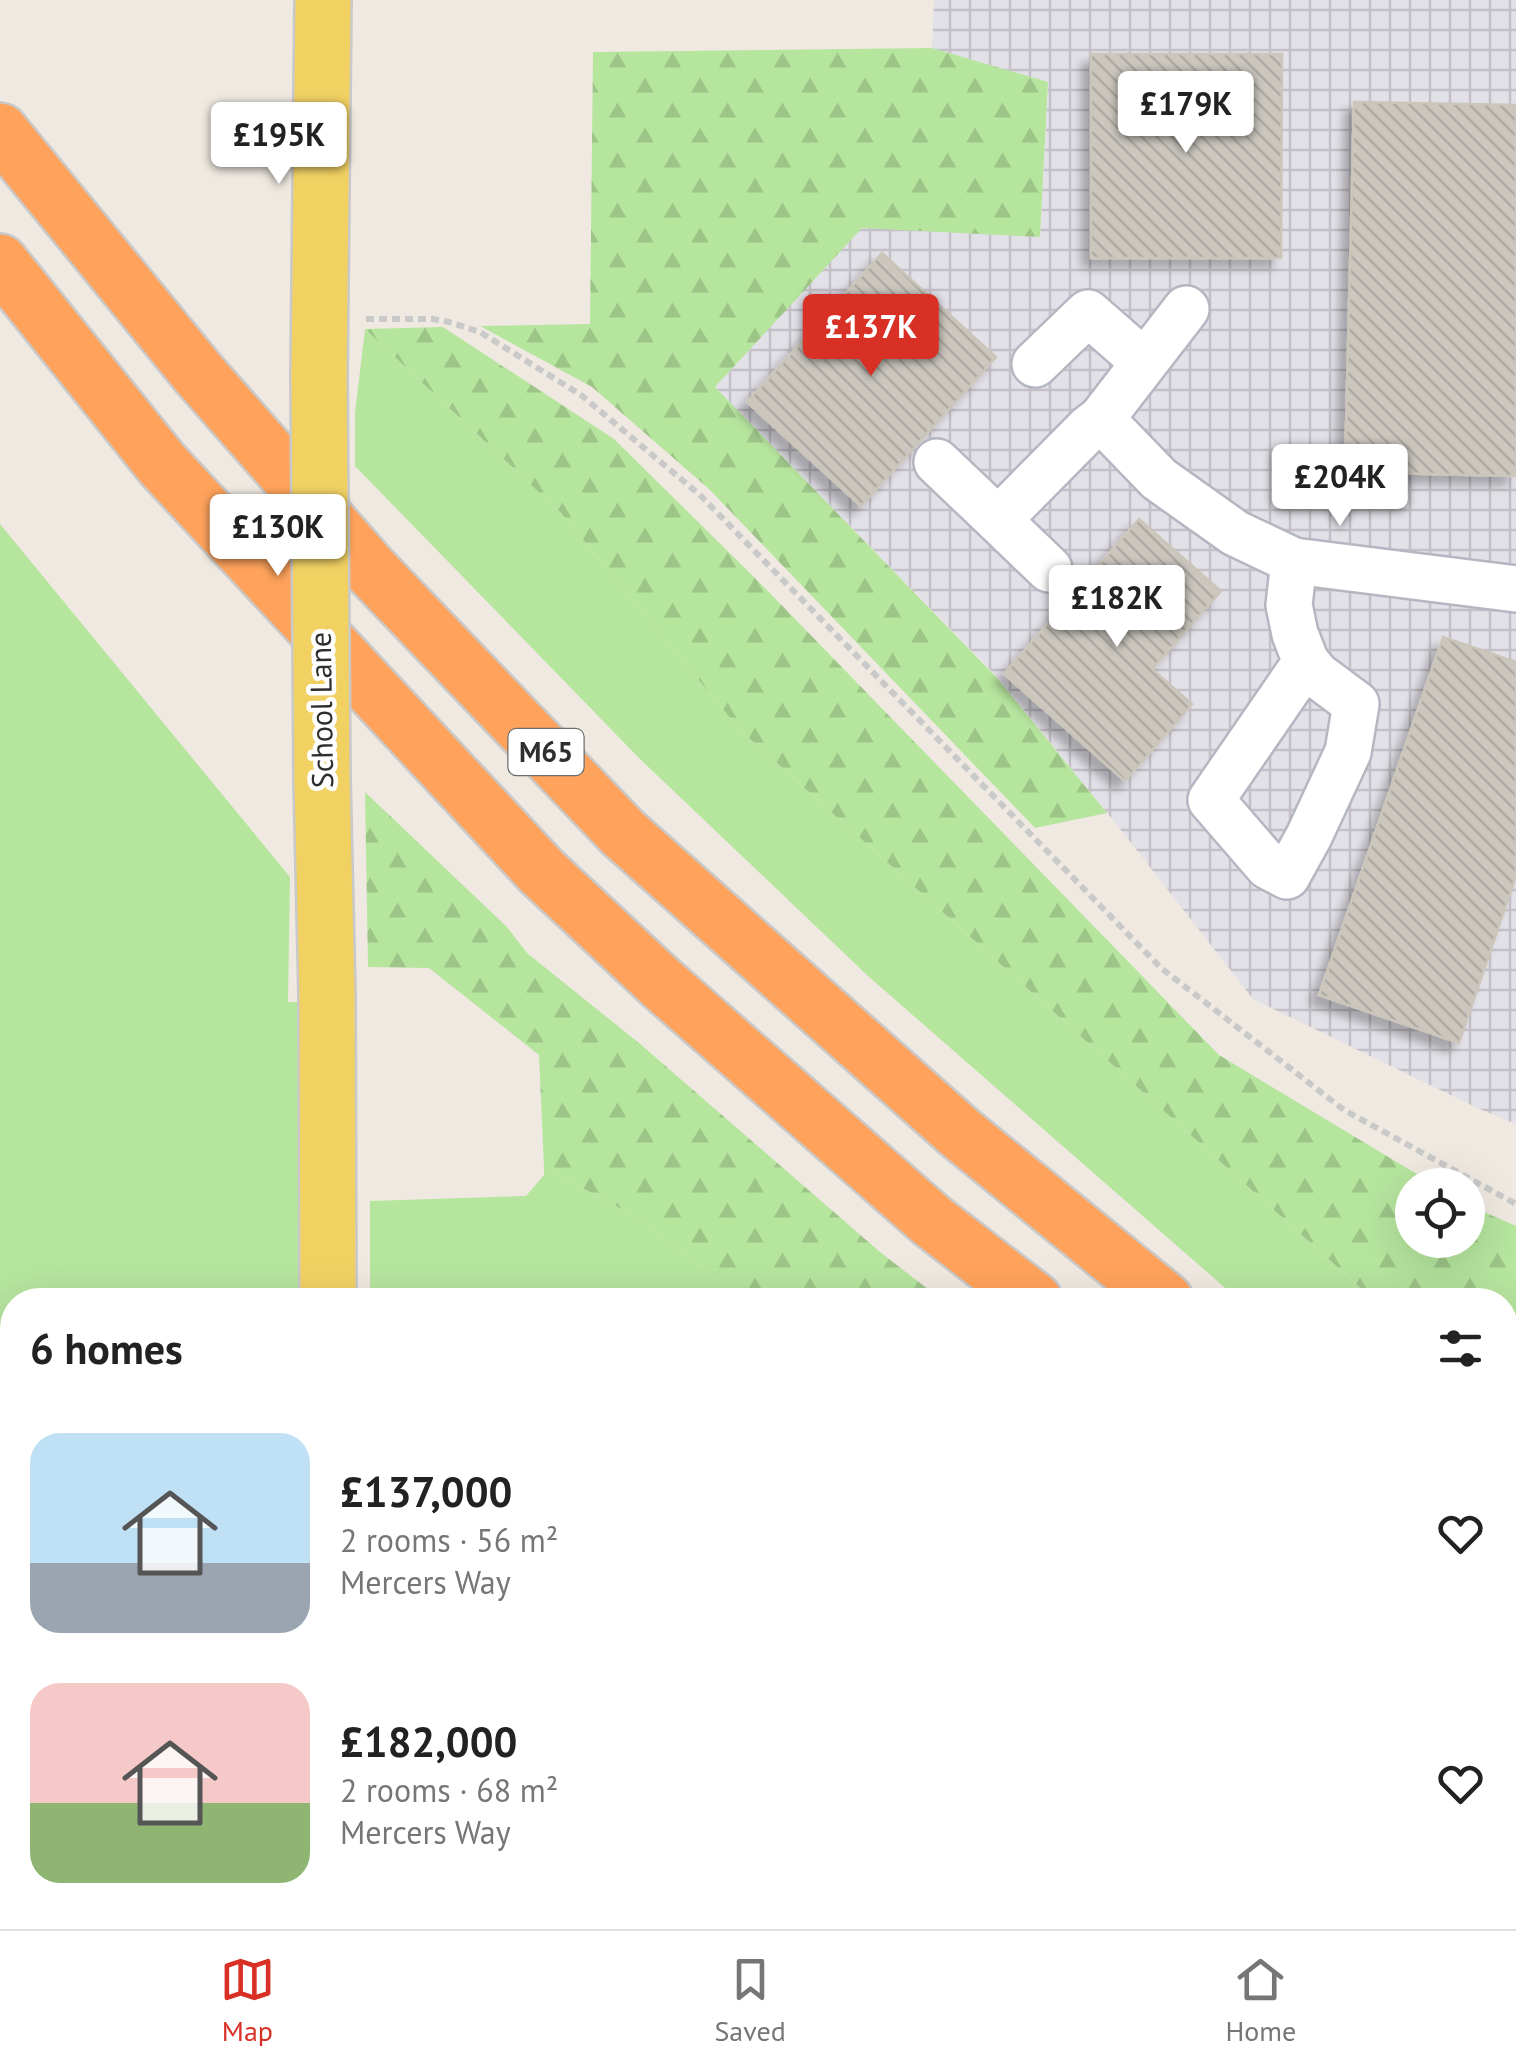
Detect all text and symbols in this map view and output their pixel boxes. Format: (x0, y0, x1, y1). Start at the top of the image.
pin: £179K (1116, 71, 1256, 156)
text: £179K (1140, 82, 1232, 124)
pin: £195K (209, 102, 349, 187)
text: £195K (233, 113, 325, 155)
pin: £137K (801, 294, 941, 379)
text: £137K (825, 305, 917, 347)
pin: £204K (1270, 444, 1410, 529)
text: £204K (1294, 455, 1386, 497)
pin: £130K (208, 494, 348, 579)
text: £130K (232, 505, 324, 547)
pin: £182K (1047, 565, 1187, 650)
text: £182K (1071, 576, 1163, 618)
street label: School Lane (300, 632, 341, 788)
road number: M65 (508, 729, 584, 775)
map controls (1395, 1168, 1485, 1258)
button: locate (1395, 1168, 1485, 1258)
text: 6 homes (30, 1321, 183, 1376)
icon: filters (1433, 1321, 1488, 1376)
text: £137,000 (340, 1464, 512, 1519)
icon: home (110, 1473, 230, 1593)
icon: heart (1433, 1506, 1488, 1561)
text: 2 rooms · 56 m² (340, 1519, 558, 1561)
text: Mercers Way (340, 1561, 511, 1603)
text: £182,000 (340, 1714, 517, 1769)
icon: home (110, 1723, 230, 1843)
icon: heart (1433, 1756, 1488, 1811)
text: 2 rooms · 68 m² (340, 1769, 558, 1811)
text: Mercers Way (340, 1811, 511, 1853)
tab: Map (220, 1952, 275, 2049)
tab: Saved (714, 1952, 786, 2049)
tab: Home (1225, 1952, 1296, 2049)

